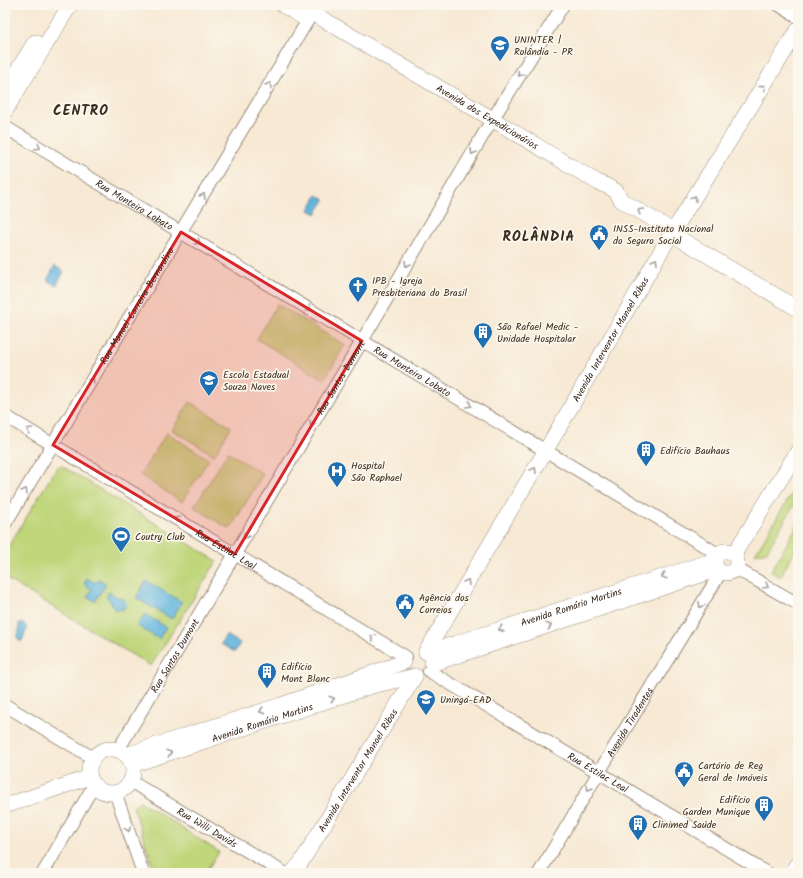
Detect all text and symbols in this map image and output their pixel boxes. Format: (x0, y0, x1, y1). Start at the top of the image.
place label: UNINTER | Rolândia - PR (514, 32, 573, 60)
school or university icon: UNINTER | Rolândia - PR (489, 34, 511, 62)
one-way arrow (517, 70, 525, 77)
street label: Avenida dos Expedicionários (433, 81, 542, 154)
one-way arrow (264, 82, 272, 89)
one-way arrow (758, 84, 765, 91)
district label: CENTRO (53, 100, 109, 122)
one-way arrow (34, 142, 41, 149)
one-way arrow (470, 148, 477, 155)
street label: Rua Monteiro Lobato (92, 176, 176, 235)
one-way arrow (198, 193, 205, 200)
one-way arrow (689, 195, 697, 202)
one-way arrow (637, 208, 644, 216)
place label: INSS-Instituto Nacional do Seguro Social (613, 221, 714, 249)
public building icon: INSS-Instituto Nacional do Seguro Social (588, 223, 610, 251)
district label: ROLÂNDIA (503, 226, 575, 248)
one-way arrow (194, 238, 201, 245)
street label: Rua Manoel Carreira Bernardino (96, 244, 179, 367)
one-way arrow (651, 258, 658, 265)
one-way arrow (404, 260, 411, 267)
place label: IPB - Igreja Presbiteriana do Brasil (372, 273, 467, 301)
street label: Avenida Interventor Manoel Ribas (568, 274, 654, 405)
church icon: IPB - Igreja Presbiteriana do Brasil (347, 275, 369, 303)
one-way arrow (305, 305, 312, 312)
place label: São Rafael Medic - Unidade Hospitalar (497, 319, 579, 347)
building icon: São Rafael Medic - Unidade Hospitalar (472, 321, 494, 349)
street label: Rua Santos Dumont (313, 337, 370, 418)
street label: Rua Monteiro Lobato (370, 342, 454, 402)
place label: Escola Estadual Souza Naves (223, 367, 289, 395)
school or university icon: Escola Estadual Souza Naves (198, 369, 220, 397)
one-way arrow (88, 377, 95, 384)
one-way arrow (465, 401, 472, 408)
one-way arrow (309, 420, 317, 427)
one-way arrow (26, 428, 33, 435)
building icon: Edifício Bauhaus (635, 439, 657, 467)
place label: Edifício Bauhaus (660, 443, 730, 459)
place label: Hospital São Raphael (351, 458, 402, 486)
hospital icon: Hospital São Raphael (326, 460, 348, 488)
one-way arrow (529, 467, 536, 474)
one-way arrow (21, 488, 28, 495)
one-way arrow (174, 517, 181, 524)
sports icon: Coutry Club (110, 525, 132, 553)
street label: Rua Estilac Leal (192, 525, 260, 575)
place label: Coutry Club (135, 529, 185, 545)
one-way arrow (243, 532, 250, 539)
one-way arrow (661, 571, 668, 580)
one-way arrow (463, 579, 470, 586)
one-way arrow (762, 582, 770, 589)
street label: Avenida Romário Martins (519, 583, 625, 631)
place label: Agência dos Correios (419, 590, 470, 618)
public building icon: Agência dos Correios (394, 592, 416, 620)
one-way arrow (698, 601, 705, 608)
street label: Rua Santos Dumont (147, 616, 204, 696)
one-way arrow (545, 622, 552, 630)
one-way arrow (498, 624, 505, 633)
one-way arrow (370, 635, 377, 642)
place label: Edifício Mont Blanc (281, 659, 330, 687)
building icon: Edifício Mont Blanc (256, 661, 278, 689)
street label: Avenida Tiradentes (603, 684, 658, 761)
school or university icon: Uningá-EAD (415, 688, 437, 716)
place label: Uningá-EAD (440, 692, 492, 708)
one-way arrow (329, 695, 336, 704)
street label: Avenida Romário Martins (210, 699, 316, 747)
street label: Avenida Interventor Manoel Ribas (314, 705, 403, 836)
one-way arrow (258, 706, 265, 715)
street label: Rua Estilac Leal (564, 748, 632, 798)
one-way arrow (166, 749, 173, 758)
place label: Cartório de Reg Geral de Imóveis (698, 758, 768, 786)
public building icon: Cartório de Reg Geral de Imóveis (673, 760, 695, 788)
one-way arrow (587, 784, 594, 791)
place label: Edifício Garden Munique (683, 792, 750, 820)
building icon: Edifício Garden Munique (753, 794, 775, 822)
street label: Rua Willi Davids (173, 804, 241, 853)
building icon: Clinimed Saúde (627, 813, 649, 841)
place label: Clinimed Saúde (652, 817, 717, 833)
one-way arrow (123, 825, 132, 832)

